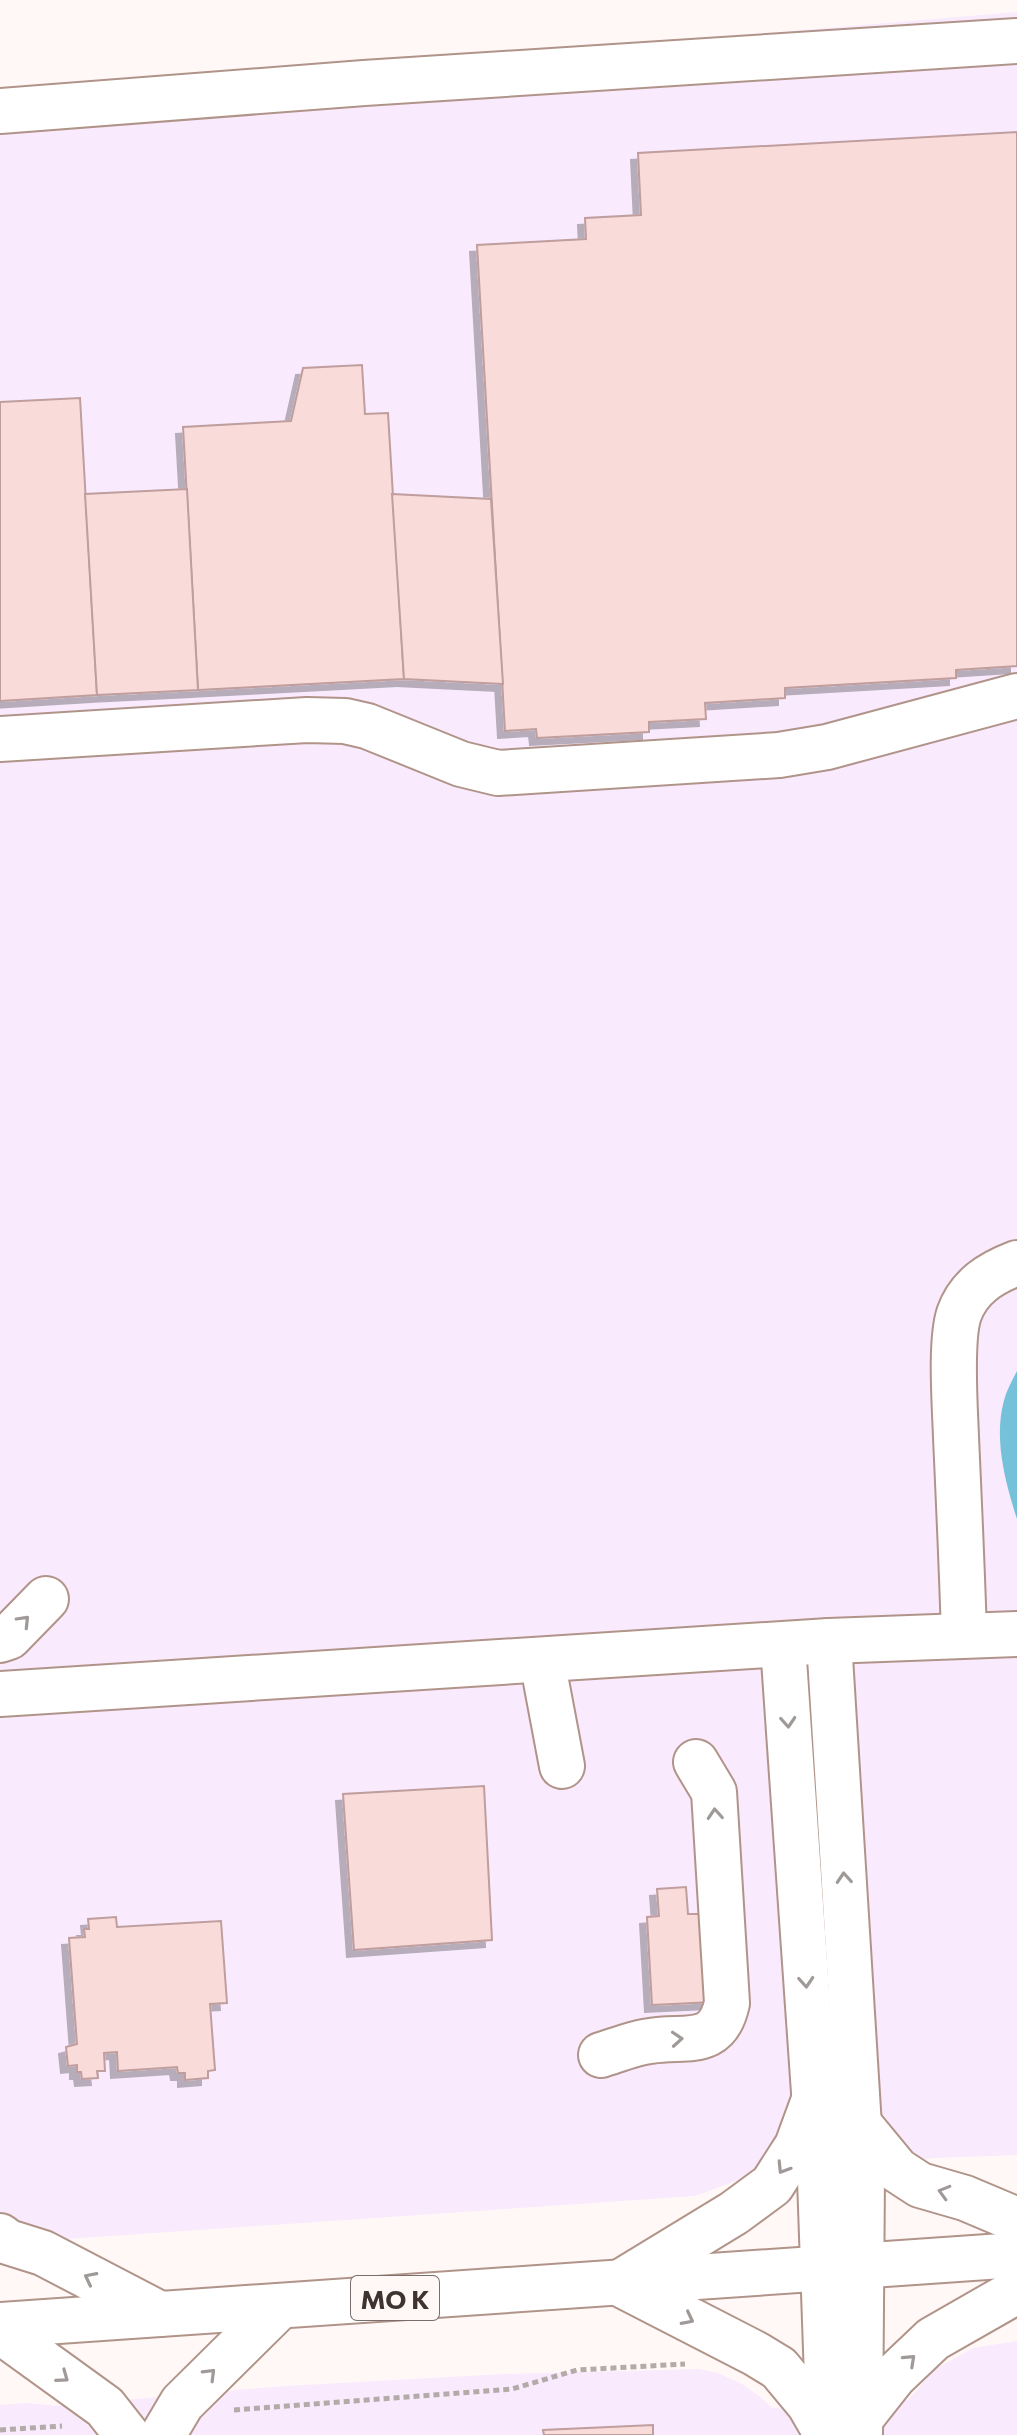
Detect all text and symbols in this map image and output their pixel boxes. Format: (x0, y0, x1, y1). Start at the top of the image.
one-way arrow (15, 1616, 30, 1630)
one-way arrow (779, 1716, 796, 1729)
one-way arrow (707, 1807, 724, 1820)
one-way arrow (836, 1871, 853, 1884)
one-way arrow (797, 1976, 814, 1989)
one-way arrow (671, 2030, 684, 2047)
one-way arrow (778, 2160, 793, 2174)
one-way arrow (938, 2185, 952, 2201)
one-way arrow (84, 2272, 99, 2288)
road number: MO K (351, 2276, 439, 2320)
one-way arrow (679, 2309, 694, 2324)
one-way arrow (901, 2355, 915, 2369)
one-way arrow (55, 2367, 69, 2381)
one-way arrow (201, 2368, 215, 2383)

